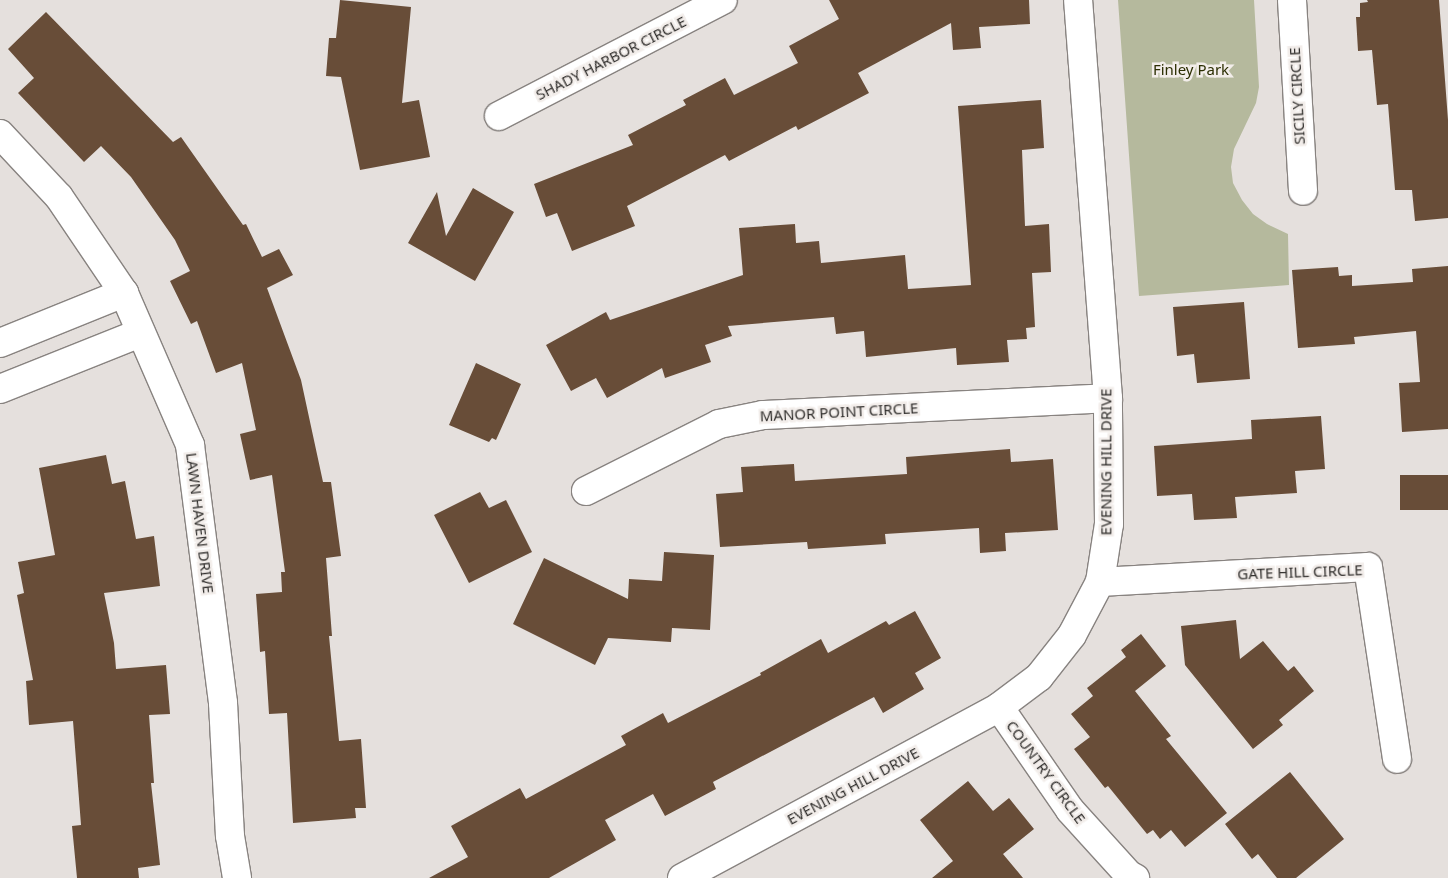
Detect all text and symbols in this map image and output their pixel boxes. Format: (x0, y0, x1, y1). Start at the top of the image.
street label: SHADY HARBOR CIRCLE (533, 12, 689, 104)
street label: SICILY CIRCLE (1285, 47, 1309, 145)
park label: Finley Park (1153, 61, 1229, 79)
street label: EVENING HILL DRIVE (1097, 389, 1115, 535)
street label: MANOR POINT CIRCLE (759, 399, 919, 425)
street label: LAWN HAVEN DRIVE (182, 452, 218, 594)
street label: GATE HILL CIRCLE (1237, 561, 1363, 583)
street label: COUNTRY CIRCLE (1003, 717, 1089, 827)
street label: EVENING HILL DRIVE (784, 744, 922, 828)

